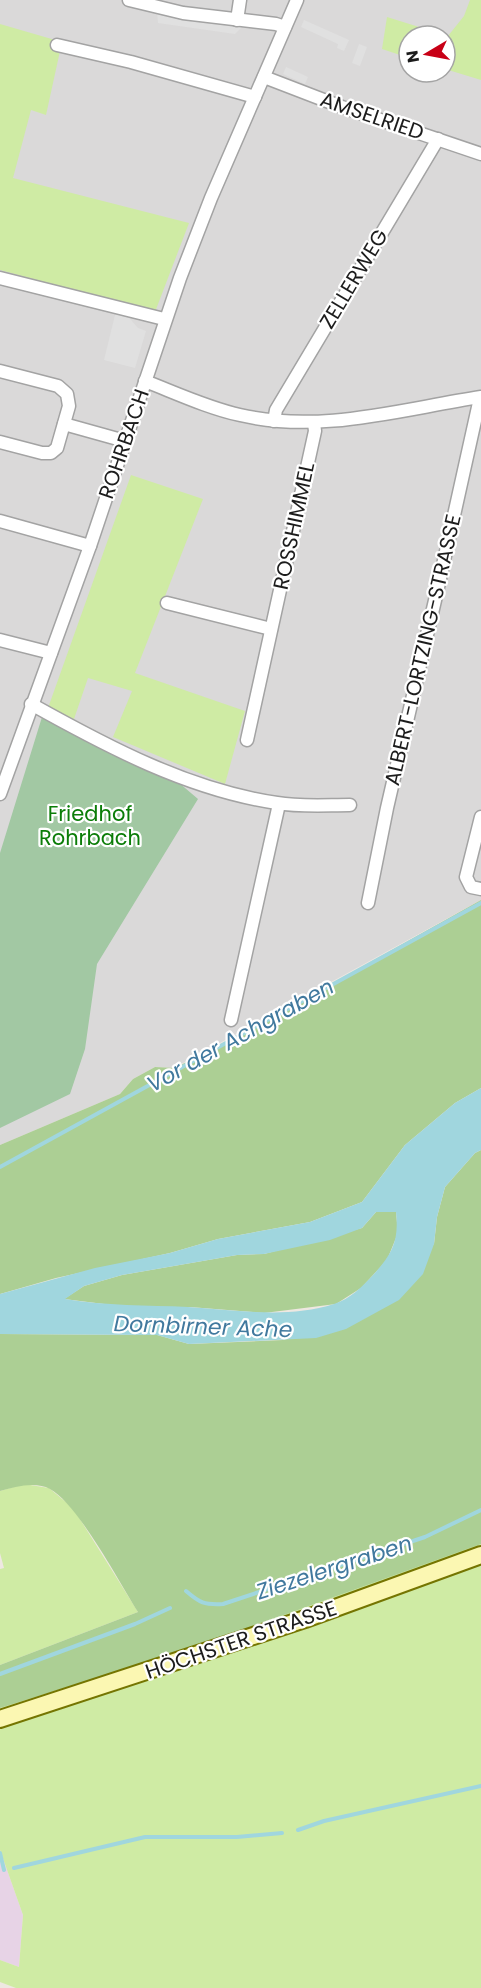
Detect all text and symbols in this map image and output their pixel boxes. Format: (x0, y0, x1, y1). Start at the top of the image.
north arrow (397, 24, 457, 84)
text: N (400, 49, 425, 64)
street label: AMSELRIED (316, 84, 428, 147)
street label: ZELLERWEG (312, 224, 395, 334)
street label: ROHRBACH (91, 385, 156, 503)
street label: ROSSHIMMEL (266, 459, 321, 592)
street label: ALBERT-LORTZING-STRASSE (377, 511, 468, 788)
park label: Friedhof Rohrbach (39, 799, 141, 852)
water label: Vor der Achgraben (141, 971, 340, 1100)
water label: Dornbirner Ache (113, 1308, 293, 1345)
water label: Ziezelergraben (251, 1528, 416, 1608)
street label: HÖCHSTER STRASSE (141, 1593, 340, 1686)

